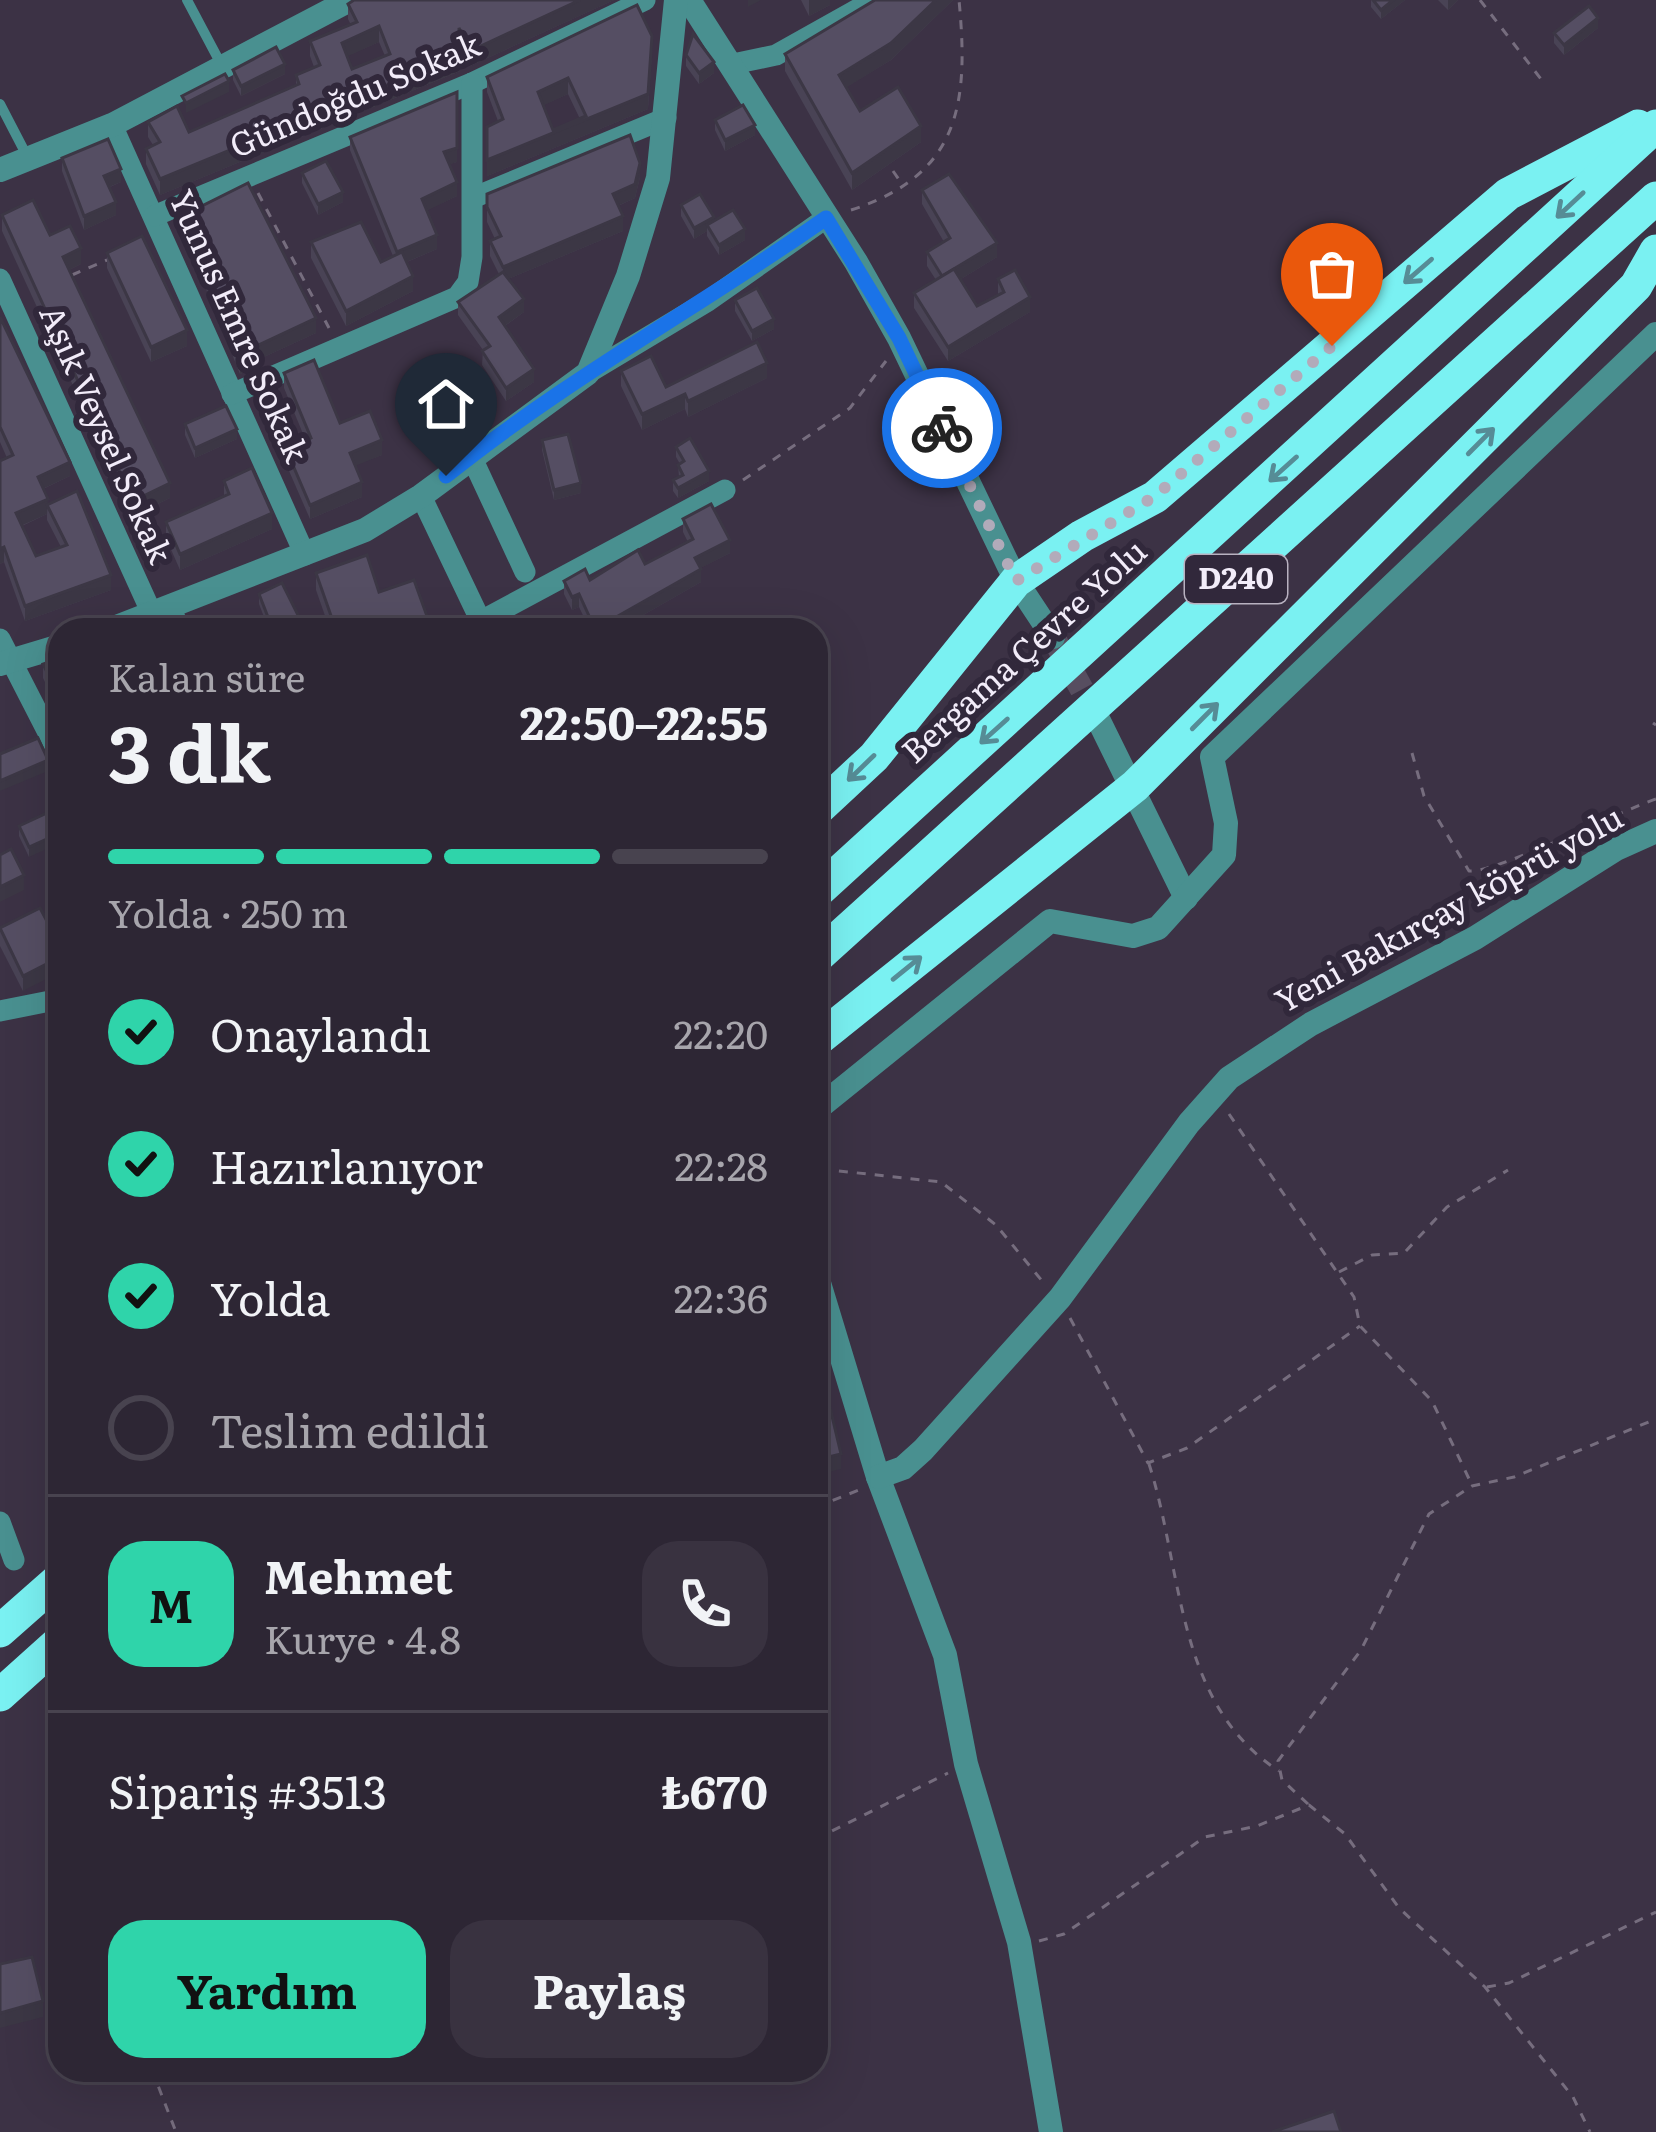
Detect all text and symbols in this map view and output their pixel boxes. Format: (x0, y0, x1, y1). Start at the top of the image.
street label: Gündoğdu Sokak (221, 17, 488, 168)
street label: Yunus Emre Sokak (159, 181, 324, 470)
one-way arrow (1556, 191, 1586, 219)
pin (1281, 223, 1383, 346)
icon: bag (1299, 241, 1365, 307)
one-way arrow (1403, 257, 1434, 285)
street label: Aşık Veysel Sokak (29, 296, 188, 571)
pin (395, 353, 497, 476)
courier (882, 368, 1002, 488)
icon: home (413, 371, 479, 437)
icon: bike (909, 395, 975, 461)
one-way arrow (1466, 427, 1495, 456)
one-way arrow (1269, 455, 1299, 483)
street label: Bergama Çevre Yolu (889, 525, 1156, 773)
road number: D240 (1185, 555, 1287, 603)
text: Kalan süre (108, 646, 306, 704)
text: 22:50–22:55 (520, 687, 768, 754)
text: 3 dk (108, 691, 271, 807)
one-way arrow (1190, 702, 1219, 731)
one-way arrow (980, 717, 1010, 745)
one-way arrow (847, 754, 877, 782)
street label: Yeni Bakırçay köprü yolu (1265, 791, 1631, 1023)
text: Yolda · 250 m (108, 882, 348, 940)
one-way arrow (891, 955, 923, 982)
icon: check (108, 999, 174, 1065)
text: Onaylandı (210, 999, 431, 1066)
text: 22:20 (674, 1003, 768, 1061)
icon: check (108, 1131, 174, 1197)
text: Hazırlanıyor (210, 1131, 483, 1198)
text: 22:28 (675, 1135, 768, 1193)
icon: check (108, 1263, 174, 1329)
text: Yolda (210, 1263, 330, 1330)
text: 22:36 (674, 1267, 768, 1325)
text: Teslim edildi (210, 1395, 489, 1462)
text: Mehmet (264, 1541, 453, 1608)
button: phone (642, 1541, 768, 1667)
text: M (149, 1570, 193, 1637)
text: Kurye · 4.8 (264, 1608, 461, 1666)
text: Sipariş #3513 (108, 1756, 387, 1823)
text: ₺670 (661, 1756, 768, 1823)
button: Yardım (108, 1920, 426, 2058)
button: Paylaş (450, 1920, 768, 2058)

